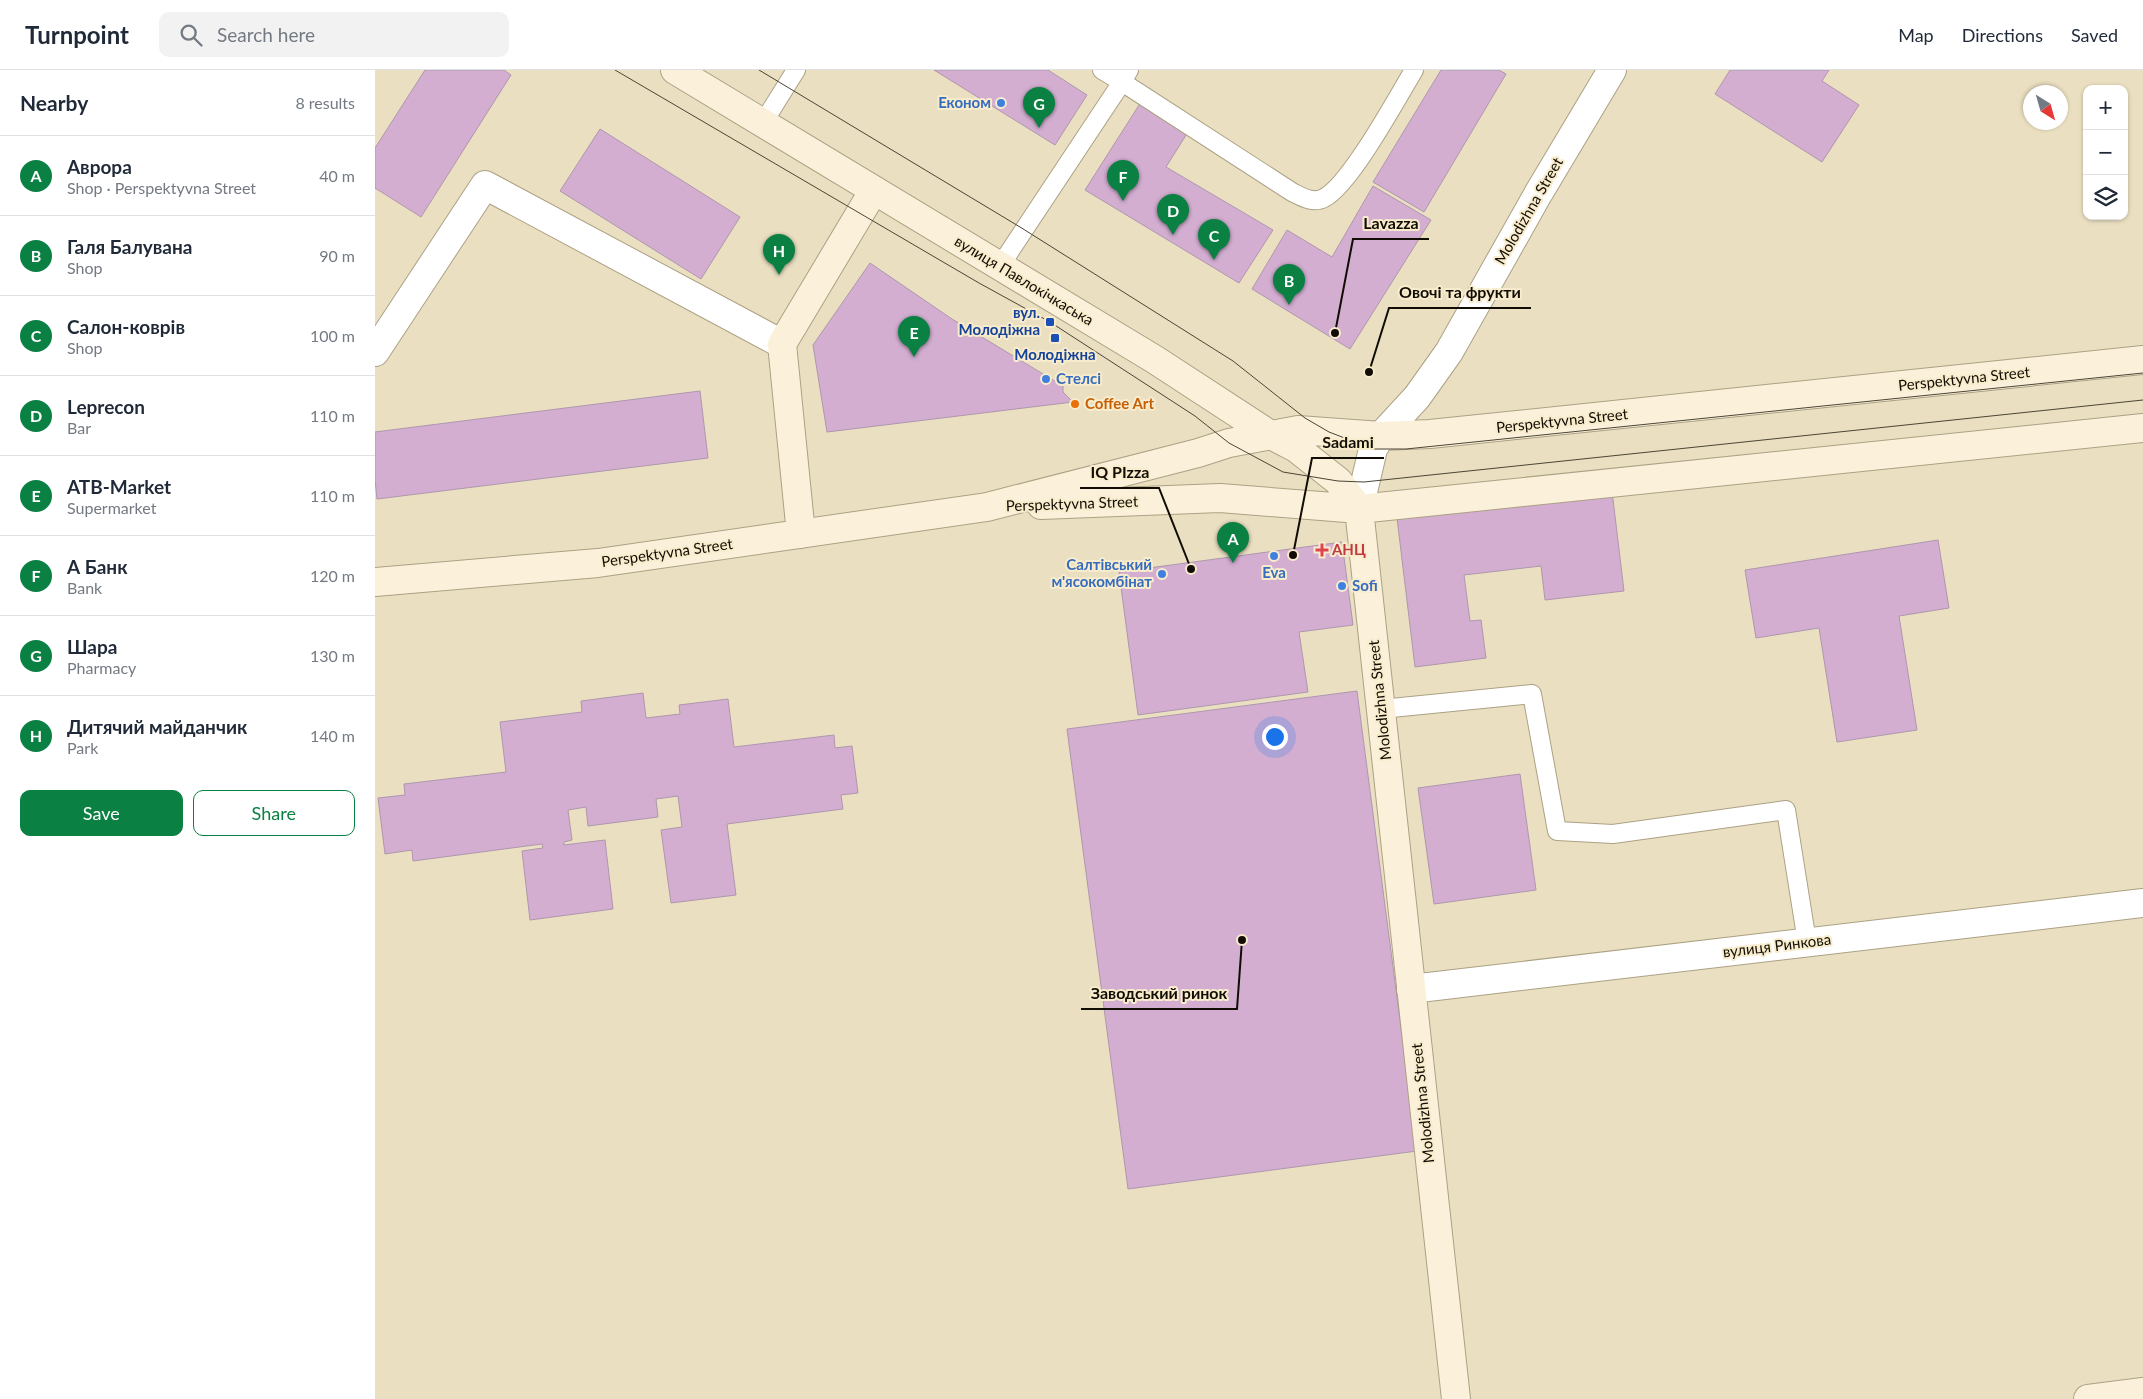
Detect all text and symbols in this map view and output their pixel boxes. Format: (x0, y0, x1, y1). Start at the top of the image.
search box (159, 12, 509, 57)
text: Turnpoint (25, 20, 129, 49)
icon: search (177, 21, 205, 49)
text: Search here (217, 23, 315, 46)
text: Map (1898, 24, 1934, 46)
text: Directions (1962, 24, 2043, 46)
text: Saved (2071, 24, 2118, 46)
north arrow (2023, 85, 2068, 130)
map controls (2083, 85, 2128, 220)
button: + (2083, 85, 2128, 130)
pin: G (1023, 87, 1055, 128)
text: Nearby (20, 90, 88, 115)
text: 8 results (295, 93, 355, 112)
place label: Економ (938, 93, 991, 111)
marker: Економ (995, 97, 1007, 109)
button: − (2083, 130, 2128, 175)
street label: Molodizhna Street (1490, 153, 1566, 267)
text: Аврора (67, 155, 132, 178)
pin: F (1107, 160, 1139, 201)
text: A (30, 166, 42, 185)
text: 40 m (319, 166, 355, 185)
button: layers (2083, 175, 2128, 220)
text: Shop · Perspektyvna Street (67, 178, 256, 197)
pin: D (1157, 194, 1189, 235)
callout: Lavazza (1353, 208, 1429, 239)
text: Lavazza (1363, 213, 1419, 232)
pin: C (1198, 219, 1230, 260)
street label: вулиця Павлокічкаська (952, 232, 1097, 329)
pin: H (763, 234, 795, 275)
text: Галя Балувана (67, 235, 192, 258)
text: B (31, 246, 41, 265)
text: 90 m (319, 246, 355, 265)
text: Shop (67, 258, 103, 277)
pin: B (1273, 264, 1305, 305)
callout: Овочі та фрукти (1389, 277, 1531, 308)
text: Овочі та фрукти (1399, 282, 1521, 301)
place label: вул. Молодіжна (959, 303, 1040, 338)
text: Салон-коврів (67, 315, 185, 338)
pin: E (898, 316, 930, 357)
marker: вул. Молодіжна (1044, 316, 1056, 328)
text: C (31, 326, 41, 345)
text: 100 m (310, 326, 355, 345)
marker: Молодіжна (1049, 332, 1061, 344)
text: Shop (67, 338, 103, 357)
place label: Молодіжна (1014, 345, 1096, 363)
street label: Perspektyvna Street (1897, 362, 2031, 394)
place label: Стелсі (1056, 369, 1101, 387)
marker: Стелсі (1040, 373, 1052, 385)
place label: Coffee Art (1085, 394, 1154, 412)
text: Leprecon (67, 395, 145, 418)
marker: Coffee Art (1069, 398, 1081, 410)
street label: Perspektyvna Street (1495, 404, 1629, 436)
text: D (30, 406, 42, 425)
text: 110 m (310, 406, 355, 425)
text: Bar (67, 418, 91, 437)
callout: Sadami (1312, 427, 1384, 458)
text: Sadami (1322, 432, 1374, 451)
callout: IQ PIzza (1080, 457, 1159, 488)
text: IQ PIzza (1091, 462, 1149, 481)
text: ATB-Market (67, 475, 171, 498)
text: E (31, 486, 41, 505)
text: 110 m (310, 486, 355, 505)
street label: Perspektyvna Street (1005, 492, 1139, 514)
text: Supermarket (67, 498, 156, 517)
pin: A (1217, 522, 1249, 563)
street label: Perspektyvna Street (600, 534, 734, 570)
place label: АНЦ (1331, 540, 1366, 558)
marker: АНЦ (1316, 544, 1328, 556)
marker: Eva (1268, 550, 1280, 562)
text: А Банк (67, 555, 127, 578)
place label: Салтівський м'ясокомбінат (1051, 555, 1152, 590)
place label: Eva (1262, 563, 1286, 581)
text: F (31, 566, 41, 585)
text: 120 m (310, 566, 355, 585)
marker: Салтівський м'ясокомбінат (1156, 568, 1168, 580)
place label: Sofi (1352, 576, 1378, 594)
text: Bank (67, 578, 102, 597)
marker: Sofi (1336, 580, 1348, 592)
text: Шара (67, 635, 117, 658)
street label: Molodizhna Street (1364, 639, 1394, 761)
text: G (30, 646, 42, 665)
text: 130 m (310, 646, 355, 665)
text: Pharmacy (67, 658, 136, 677)
text: Дитячий майданчик (67, 715, 247, 738)
your location (1262, 724, 1288, 750)
text: H (30, 726, 42, 745)
text: 140 m (310, 726, 355, 745)
text: Park (67, 738, 98, 757)
button: Save (20, 790, 183, 836)
button: Share (193, 790, 355, 836)
street label: вулиця Ринкова (1722, 929, 1832, 961)
callout: Заводський ринок (1081, 978, 1237, 1009)
text: Заводський ринок (1091, 983, 1228, 1002)
street label: Molodizhna Street (1407, 1042, 1437, 1164)

